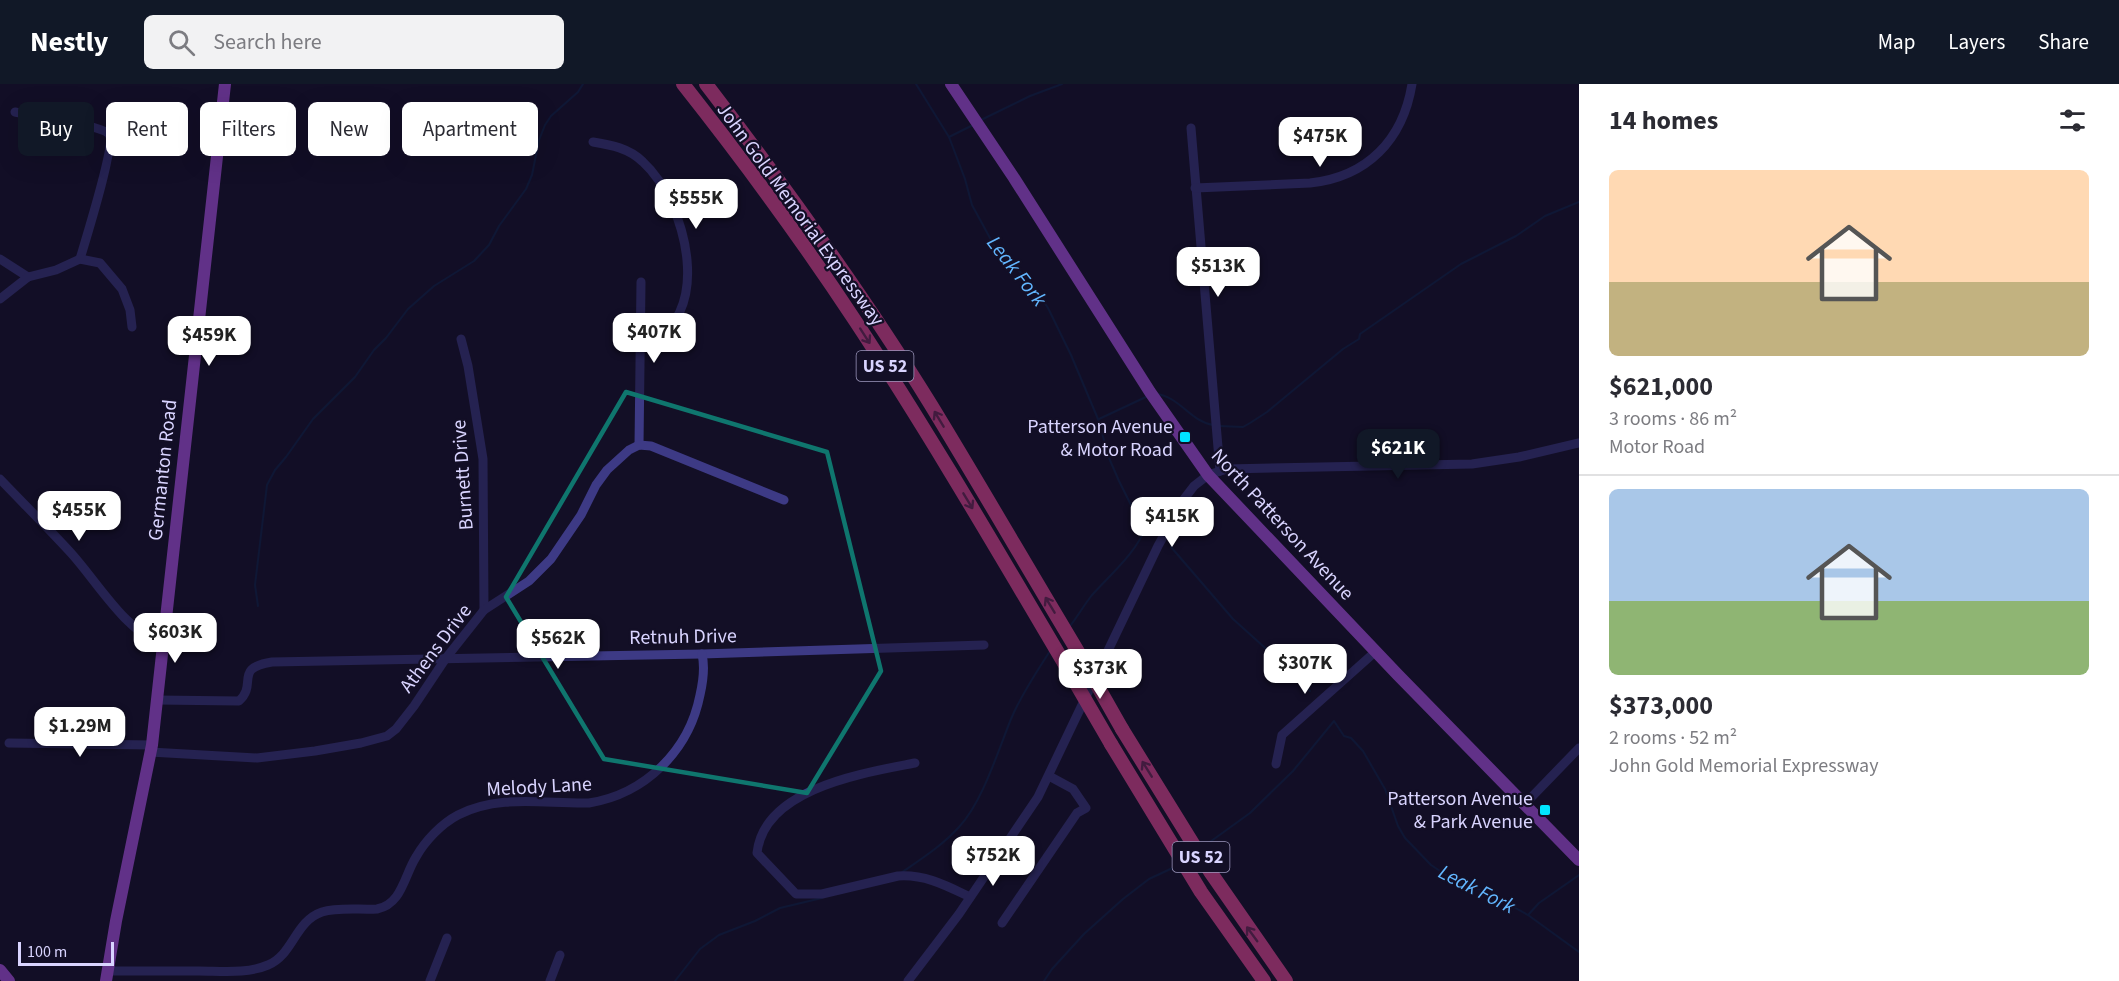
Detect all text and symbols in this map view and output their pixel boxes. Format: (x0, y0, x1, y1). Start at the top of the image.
search box (144, 15, 564, 69)
text: Nestly (30, 22, 108, 62)
icon: search (165, 26, 198, 59)
text: Search here (213, 26, 322, 58)
text: Map (1878, 27, 1915, 57)
text: Layers (1948, 27, 2005, 57)
text: Share (2038, 27, 2089, 57)
street label: John Gold Memorial Expressway (710, 97, 891, 332)
chip: Buy (18, 102, 94, 156)
chip: Rent (106, 102, 188, 156)
chip: Filters (200, 102, 296, 156)
chip: New (308, 102, 390, 156)
chip: Apartment (402, 102, 538, 156)
text: 14 homes (1609, 102, 1718, 139)
icon: filters (2056, 104, 2089, 137)
pin: $475K (1278, 117, 1362, 168)
text: $475K (1293, 122, 1347, 150)
pin: $555K (654, 179, 738, 230)
text: $555K (669, 184, 723, 212)
icon: home (1795, 209, 1903, 317)
water label: Leak Fork (980, 229, 1055, 314)
pin: $513K (1176, 247, 1260, 298)
text: $513K (1191, 252, 1245, 280)
pin: $407K (612, 313, 696, 364)
pin: $459K (167, 316, 251, 367)
text: $407K (627, 318, 681, 346)
text: $459K (182, 321, 236, 349)
one-way arrow (859, 327, 871, 343)
road number: US 52 (856, 351, 914, 381)
text: $621,000 (1609, 368, 1713, 405)
street label: Germanton Road (142, 398, 184, 542)
text: 3 rooms · 86 m² (1609, 405, 1737, 433)
one-way arrow (933, 411, 945, 428)
place label: Patterson Avenue & Motor Road (1027, 413, 1173, 464)
street label: Burnett Drive (445, 419, 481, 531)
pin: $621K (1356, 429, 1440, 480)
marker: Patterson Avenue & Motor Road (1178, 430, 1192, 444)
text: Motor Road (1609, 433, 1705, 461)
text: $621K (1371, 434, 1425, 462)
street label: North Patterson Avenue (1204, 443, 1360, 607)
pin: $455K (37, 491, 121, 542)
one-way arrow (962, 492, 974, 509)
text: $455K (52, 496, 106, 524)
pin: $415K (1130, 497, 1214, 548)
text: $415K (1145, 502, 1199, 530)
icon: home (1795, 528, 1903, 636)
one-way arrow (1044, 597, 1056, 614)
street label: Athens Drive (393, 598, 479, 699)
pin: $603K (133, 613, 217, 664)
text: $603K (148, 618, 202, 646)
pin: $562K (516, 619, 600, 670)
street label: Retnuh Drive (629, 622, 737, 652)
text: $562K (531, 624, 585, 652)
pin: $307K (1263, 644, 1347, 695)
pin: $373K (1058, 649, 1142, 700)
text: $307K (1278, 649, 1332, 677)
text: $373K (1073, 654, 1127, 682)
text: $373,000 (1609, 687, 1713, 724)
pin: $1.29M (31, 707, 129, 758)
text: $1.29M (48, 712, 112, 740)
text: 2 rooms · 52 m² (1609, 724, 1737, 752)
text: John Gold Memorial Expressway (1609, 752, 1879, 780)
one-way arrow (1141, 761, 1153, 778)
street label: Melody Lane (486, 770, 593, 804)
place label: Patterson Avenue & Park Avenue (1387, 785, 1533, 836)
marker: Patterson Avenue & Park Avenue (1538, 803, 1552, 817)
pin: $752K (951, 836, 1035, 887)
text: $752K (966, 841, 1020, 869)
road number: US 52 (1172, 842, 1230, 872)
water label: Leak Fork (1433, 857, 1522, 922)
one-way arrow (1246, 926, 1258, 942)
scale bar (18, 939, 114, 966)
text: 100 m (27, 941, 67, 963)

